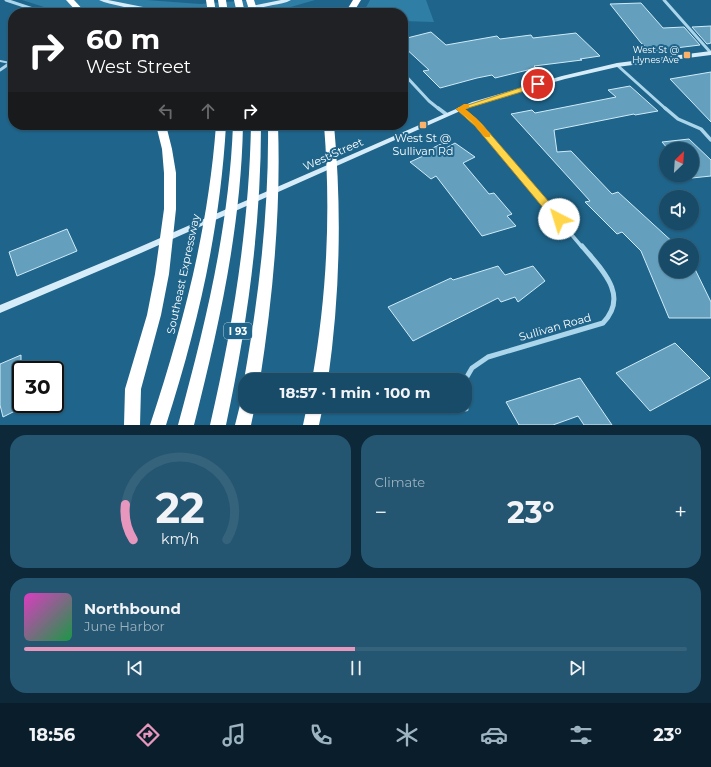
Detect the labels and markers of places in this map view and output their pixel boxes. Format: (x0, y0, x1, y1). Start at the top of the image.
place label: West St @ Hynes Ave (632, 44, 680, 65)
marker: West St @ Hynes Ave (682, 50, 692, 60)
pin (521, 67, 555, 101)
marker: West St @ Sullivan Rd (418, 120, 428, 130)
place label: West St @ Sullivan Rd (393, 131, 454, 158)

